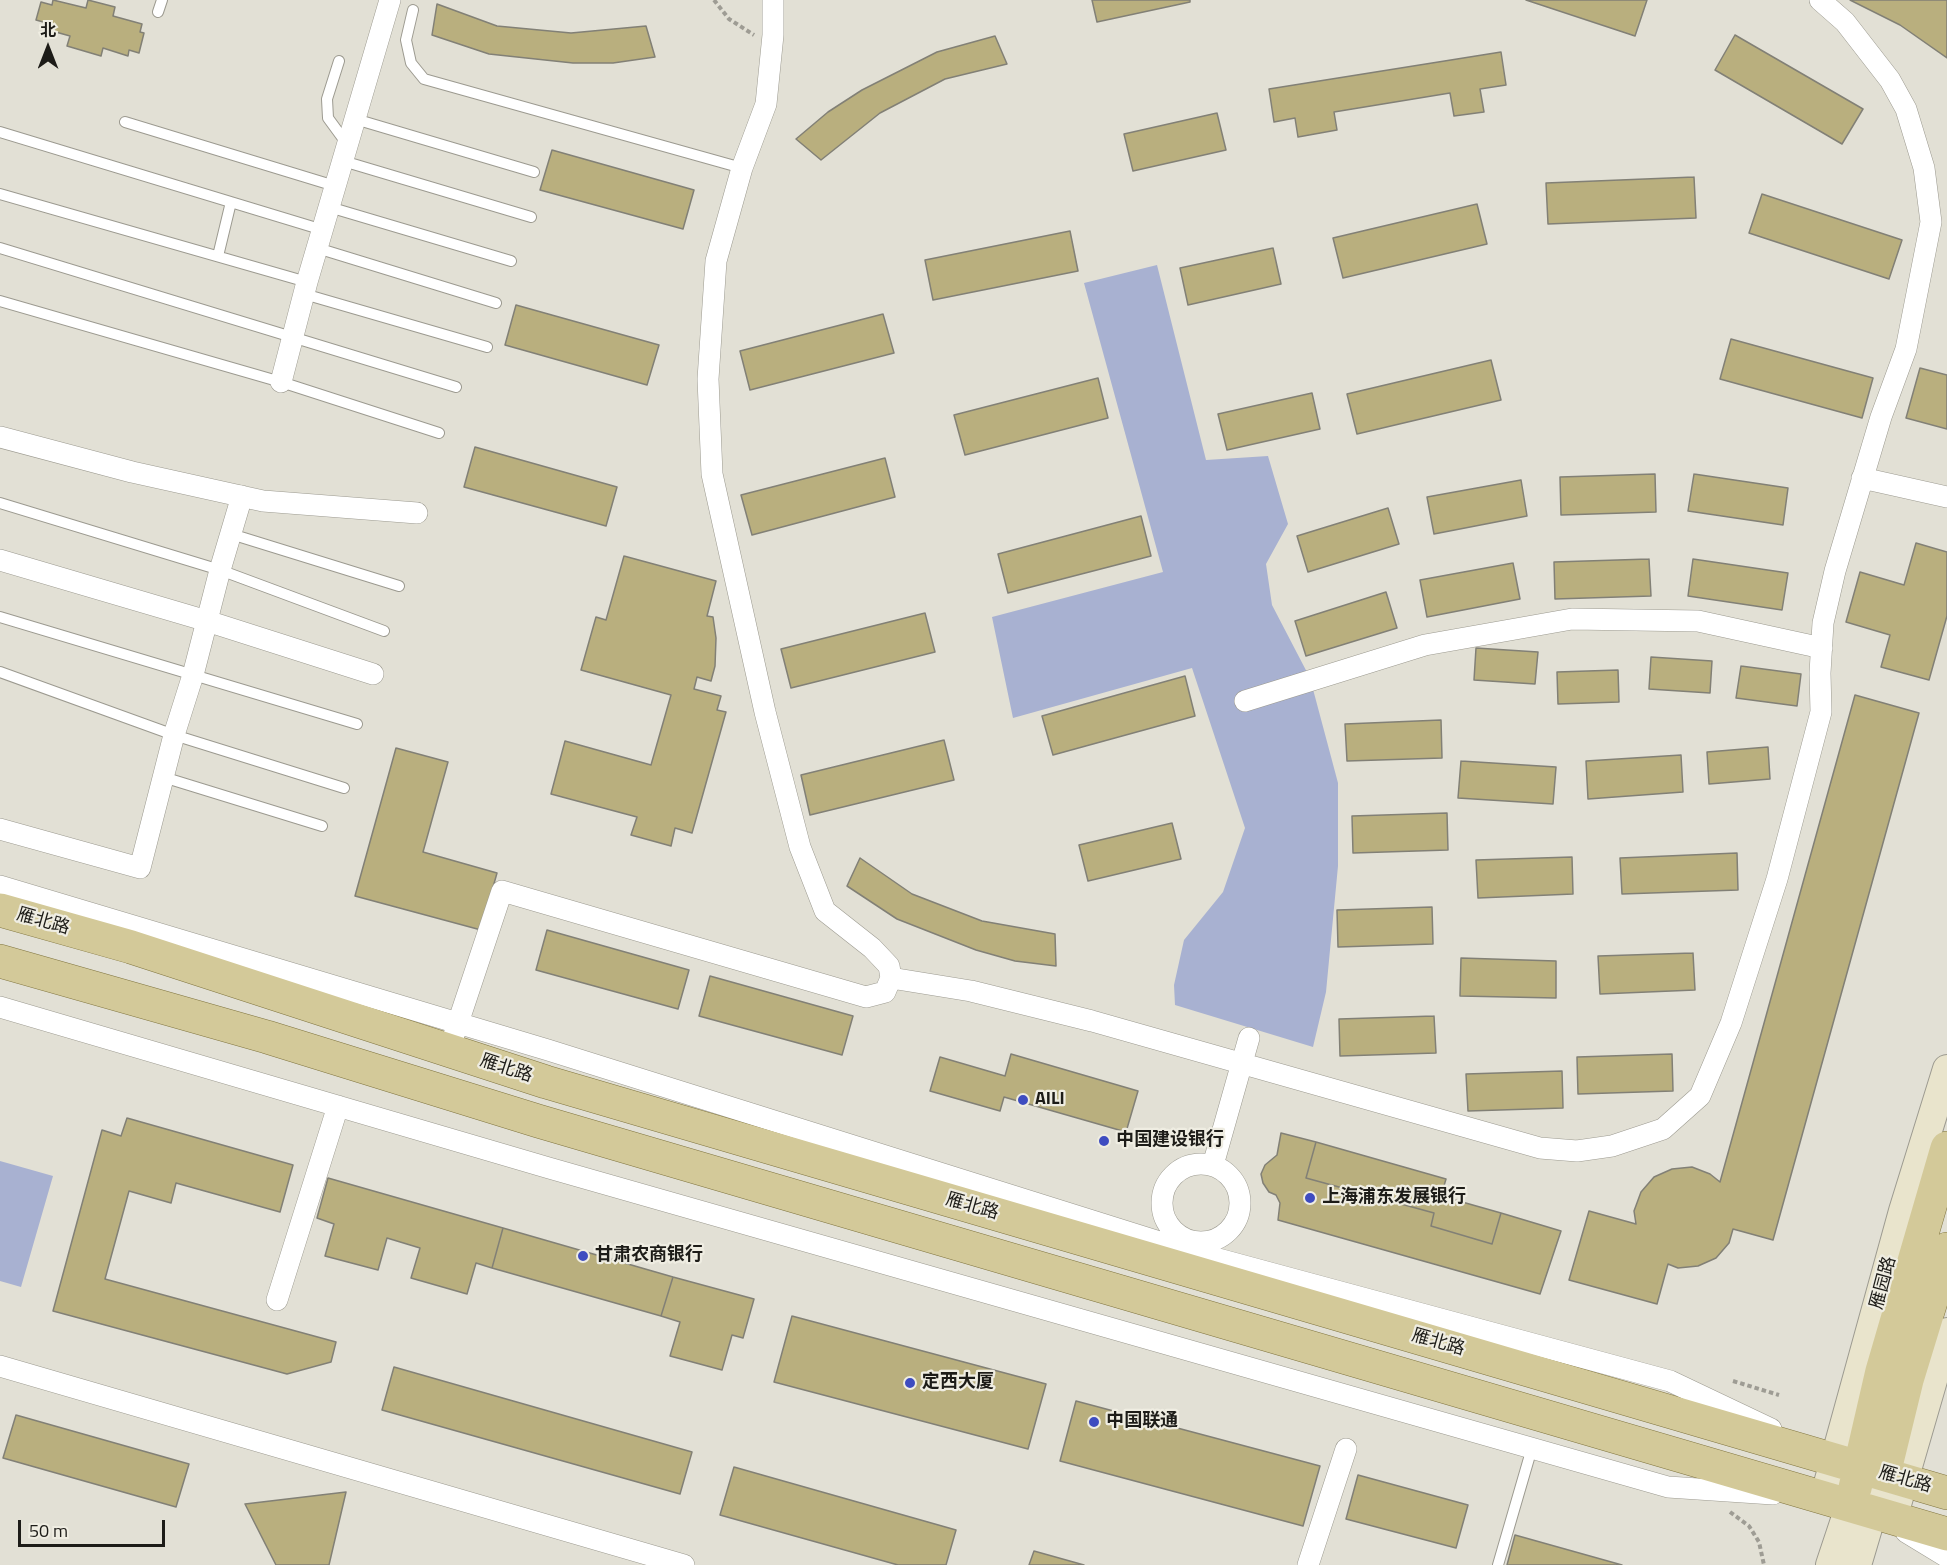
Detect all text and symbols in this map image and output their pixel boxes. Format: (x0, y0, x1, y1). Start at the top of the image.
north arrow (18, 18, 78, 78)
text: 北 (40, 18, 56, 42)
street label: 雁北路 (14, 904, 72, 940)
street label: 雁北路 (477, 1050, 535, 1088)
place label: AILI (1035, 1089, 1065, 1111)
marker: AILI (1016, 1093, 1030, 1107)
place label: 中国建设银行 (1116, 1130, 1224, 1152)
marker: 中国建设银行 (1097, 1134, 1111, 1148)
place label: 上海浦东发展银行 (1322, 1187, 1466, 1209)
street label: 雁北路 (943, 1189, 1001, 1225)
marker: 上海浦东发展银行 (1303, 1191, 1317, 1205)
place label: 甘肃农商银行 (595, 1245, 703, 1267)
marker: 甘肃农商银行 (576, 1249, 590, 1263)
street label: 雁园路 (1867, 1254, 1901, 1312)
street label: 雁北路 (1409, 1325, 1467, 1361)
place label: 定西大厦 (922, 1372, 994, 1394)
marker: 定西大厦 (903, 1376, 917, 1390)
place label: 中国联通 (1106, 1411, 1178, 1433)
marker: 中国联通 (1087, 1415, 1101, 1429)
street label: 雁北路 (1876, 1462, 1934, 1498)
scale bar (21, 1508, 168, 1546)
text: 50 m (29, 1517, 68, 1544)

